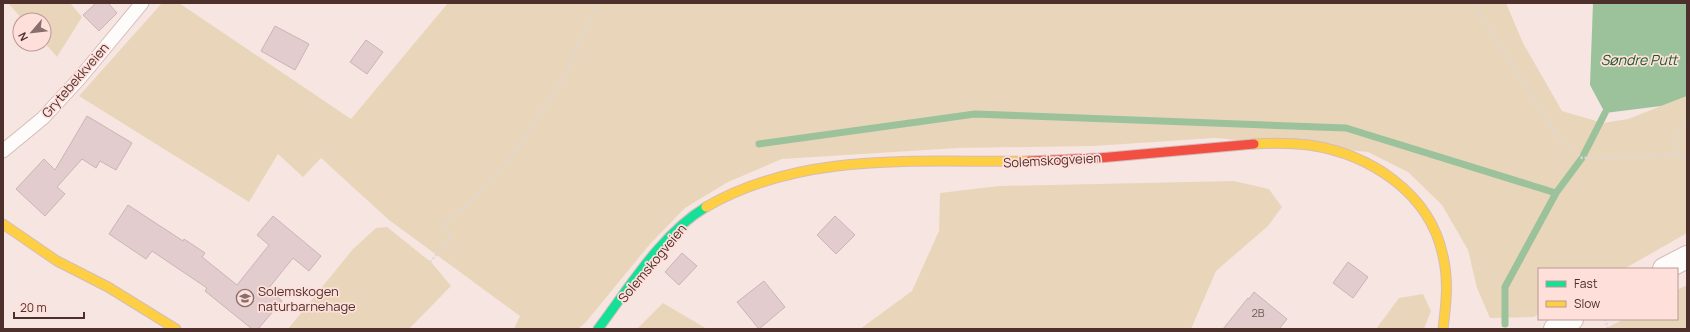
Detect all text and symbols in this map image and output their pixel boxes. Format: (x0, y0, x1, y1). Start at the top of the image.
north arrow (12, 12, 52, 52)
text: N (14, 30, 31, 44)
street label: Grytebekkveien (37, 39, 113, 121)
water label: Søndre Putt (1601, 50, 1679, 69)
street label: Solemskogveien (1003, 148, 1101, 172)
street label: Solemskogveien (614, 220, 690, 306)
legend (1538, 268, 1678, 320)
text: Fast (1574, 275, 1598, 292)
place label: Solemskogen naturbarnehage (258, 282, 356, 315)
school or university icon: Solemskogen naturbarnehage (235, 288, 255, 308)
scale bar (14, 294, 84, 320)
text: Slow (1574, 295, 1600, 312)
text: 20 m (20, 299, 47, 316)
house number: 2B (1251, 305, 1265, 320)

